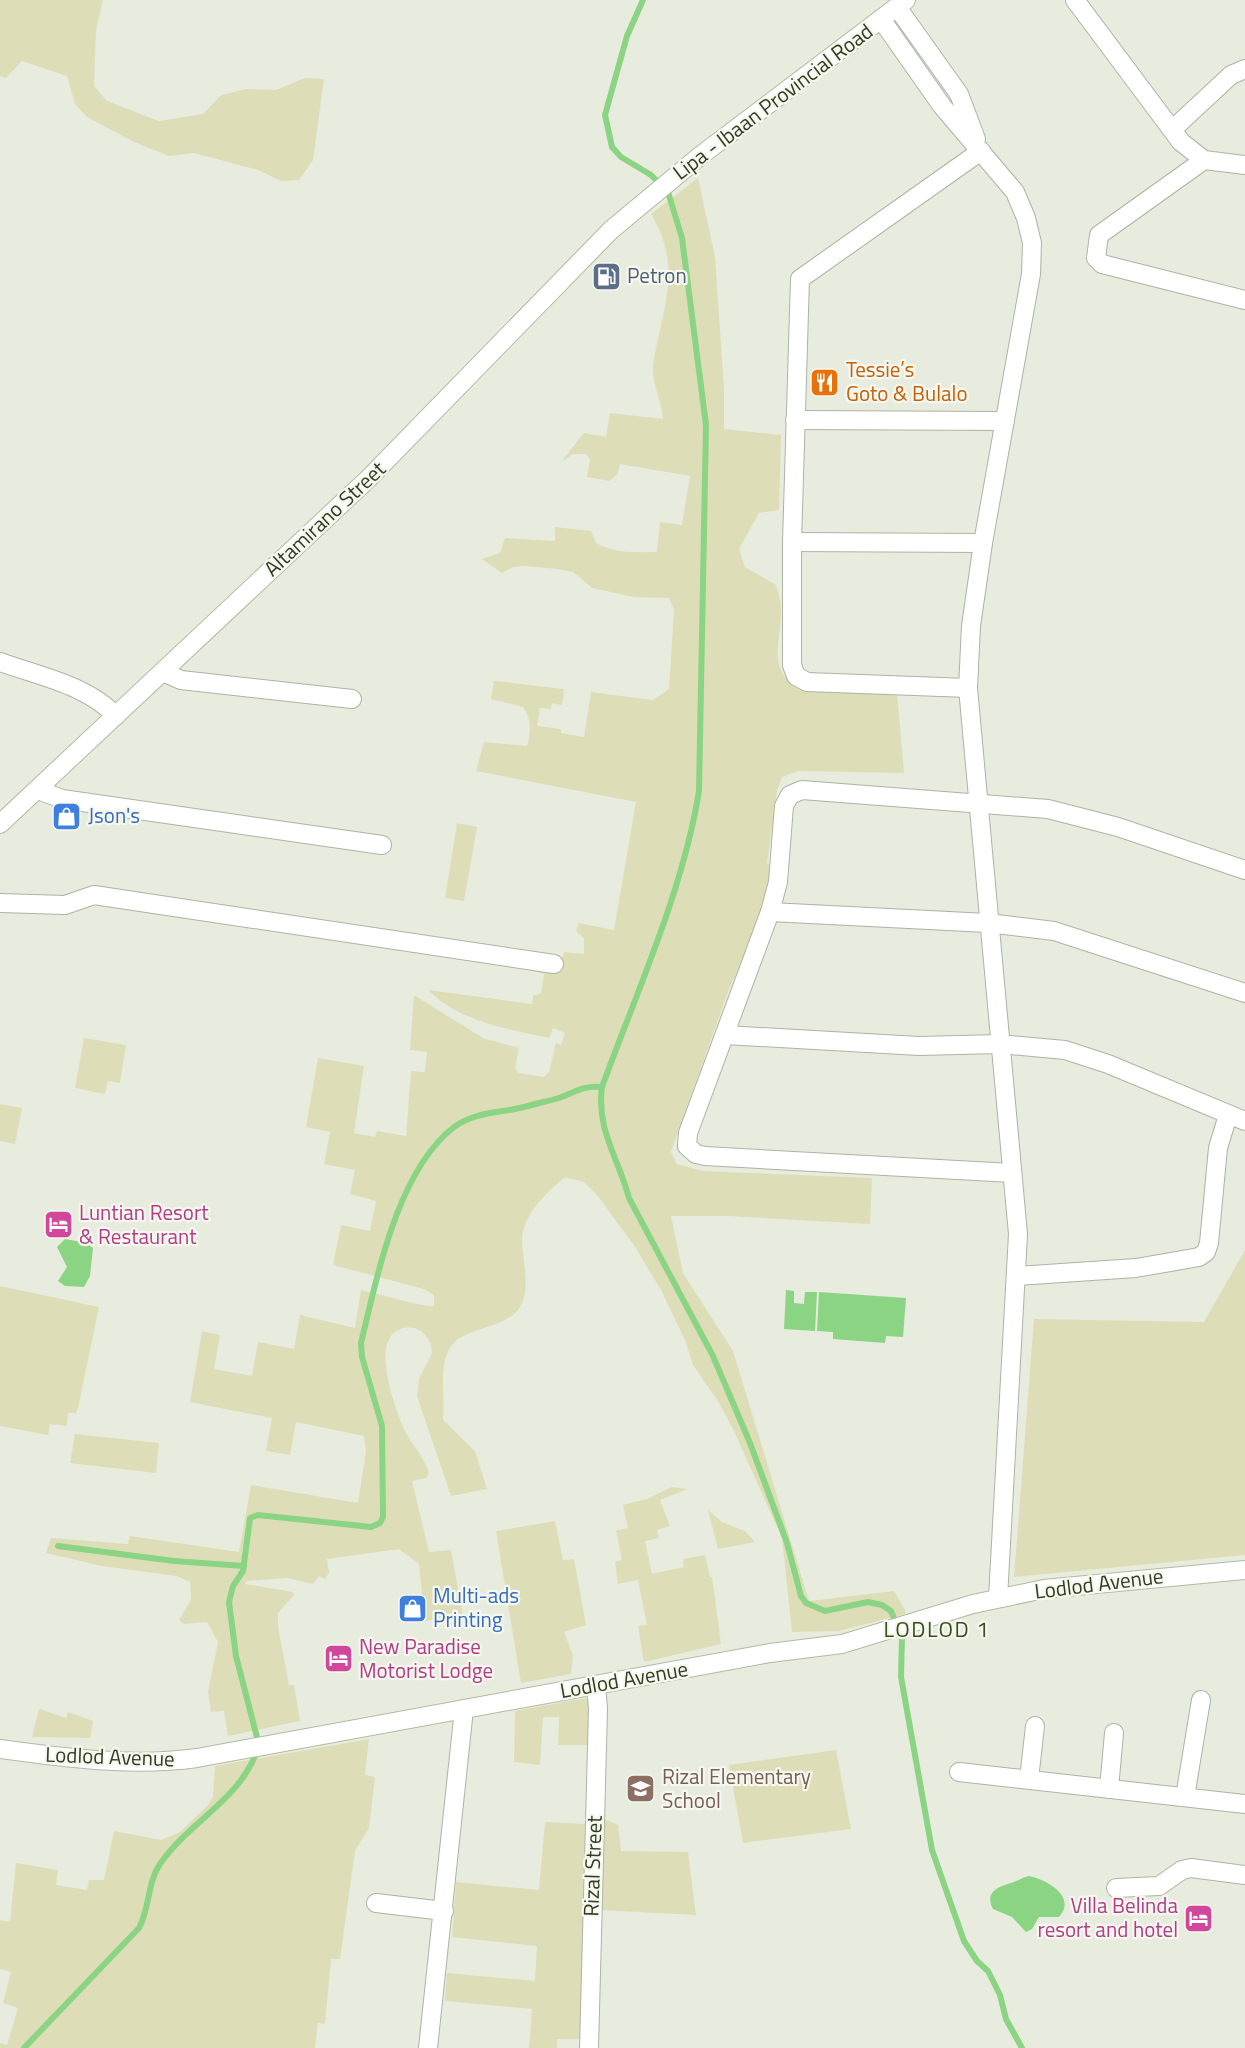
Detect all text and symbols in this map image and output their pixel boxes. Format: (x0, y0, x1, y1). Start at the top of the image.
street label: Lipa - Ibaan Provincial Road (666, 15, 879, 187)
place label: Petron (627, 259, 687, 291)
fuel station icon: Petron (590, 260, 622, 292)
place label: Tessie’s Goto & Bulalo (846, 353, 968, 409)
restaurant icon: Tessie’s Goto & Bulalo (809, 366, 841, 398)
street label: Altamirano Street (256, 453, 393, 583)
place label: Json's (88, 799, 140, 831)
shop icon: Json's (51, 800, 83, 832)
place label: Luntian Resort & Restaurant (79, 1196, 209, 1252)
hotel icon: Luntian Resort & Restaurant (42, 1209, 74, 1241)
street label: Lodlod Avenue (1033, 1559, 1165, 1607)
place label: Multi-ads Printing (433, 1579, 519, 1635)
shop icon: Multi-ads Printing (396, 1592, 428, 1624)
district label: LODLOD 1 (884, 1612, 990, 1646)
place label: New Paradise Motorist Lodge (359, 1630, 493, 1686)
hotel icon: New Paradise Motorist Lodge (322, 1643, 354, 1675)
street label: Lodlod Avenue (557, 1652, 690, 1706)
street label: Lodlod Avenue (45, 1738, 175, 1774)
place label: Rizal Elementary School (662, 1760, 811, 1816)
school or university icon: Rizal Elementary School (625, 1773, 657, 1805)
street label: Rizal Street (574, 1814, 610, 1917)
place label: Villa Belinda resort and hotel (1038, 1889, 1178, 1945)
hotel icon: Villa Belinda resort and hotel (1183, 1902, 1215, 1934)

